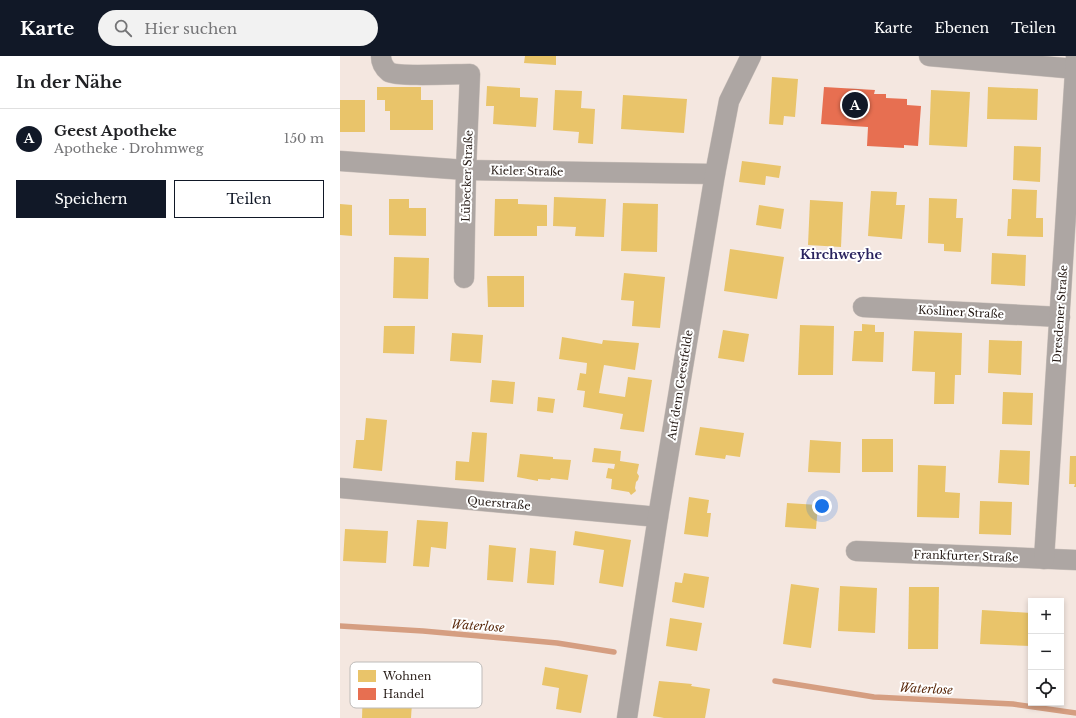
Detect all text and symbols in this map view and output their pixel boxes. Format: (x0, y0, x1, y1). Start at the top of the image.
search box (98, 10, 378, 46)
text: Karte (20, 17, 74, 40)
icon: search (112, 17, 134, 39)
text: Hier suchen (144, 19, 237, 38)
text: Karte (874, 19, 913, 37)
text: Ebenen (935, 19, 989, 37)
text: Teilen (1011, 19, 1056, 37)
text: In der Nähe (16, 72, 122, 93)
pin: A (842, 90, 868, 120)
text: Geest Apotheke (54, 121, 177, 140)
text: A (24, 130, 34, 147)
text: 150 m (284, 130, 324, 147)
street label: Lübecker Straße (458, 130, 476, 222)
text: Apotheke · Drohmweg (54, 140, 204, 157)
street label: Kieler Straße (490, 163, 564, 179)
button: Speichern (16, 180, 166, 218)
button: Teilen (174, 180, 324, 218)
district label: Kirchweyhe (800, 246, 882, 263)
street label: Dresdener Straße (1050, 265, 1070, 363)
street label: Kösliner Straße (918, 303, 1004, 321)
street label: Auf dem Geestfelde (664, 329, 696, 442)
street label: Querstraße (467, 493, 531, 513)
your location (812, 496, 832, 516)
street label: Frankfurter Straße (913, 547, 1019, 565)
map controls (1028, 598, 1064, 706)
button: + (1028, 598, 1064, 634)
water label: Waterlose (451, 616, 506, 635)
button: − (1028, 634, 1064, 670)
legend (350, 662, 482, 708)
text: Wohnen (382, 669, 432, 683)
button: locate (1028, 670, 1064, 706)
water label: Waterlose (899, 680, 954, 697)
text: Handel (383, 687, 425, 701)

